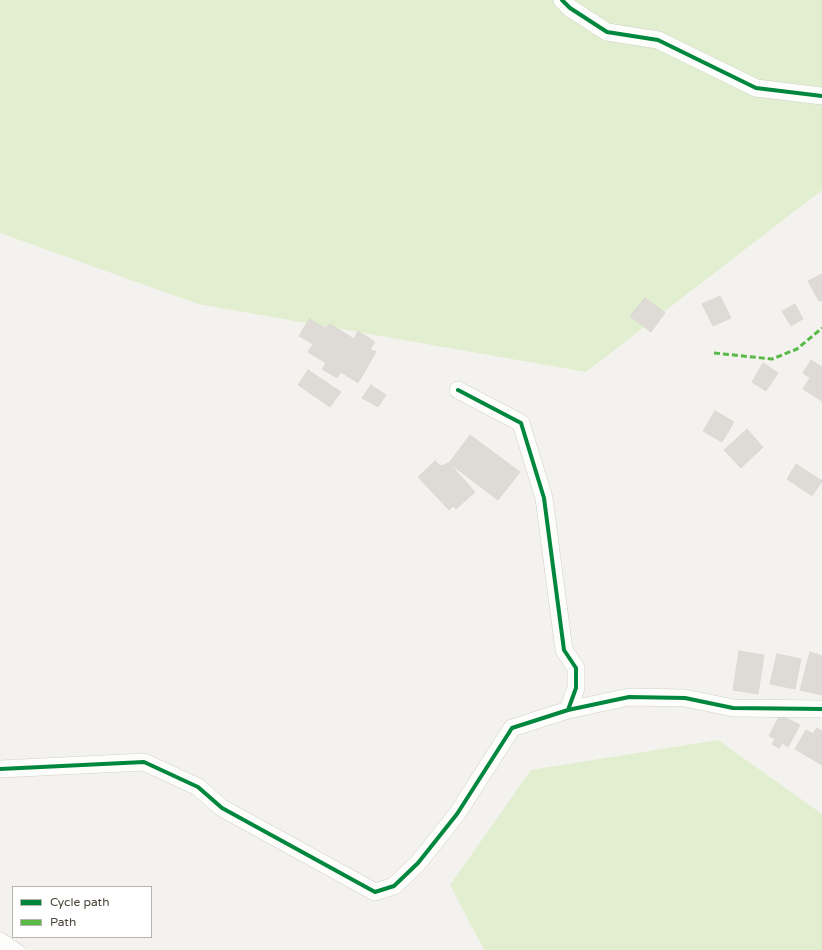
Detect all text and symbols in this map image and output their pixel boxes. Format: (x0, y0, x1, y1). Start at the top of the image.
legend (12, 886, 152, 938)
text: Cycle path (50, 895, 109, 909)
text: Path (50, 915, 76, 929)

